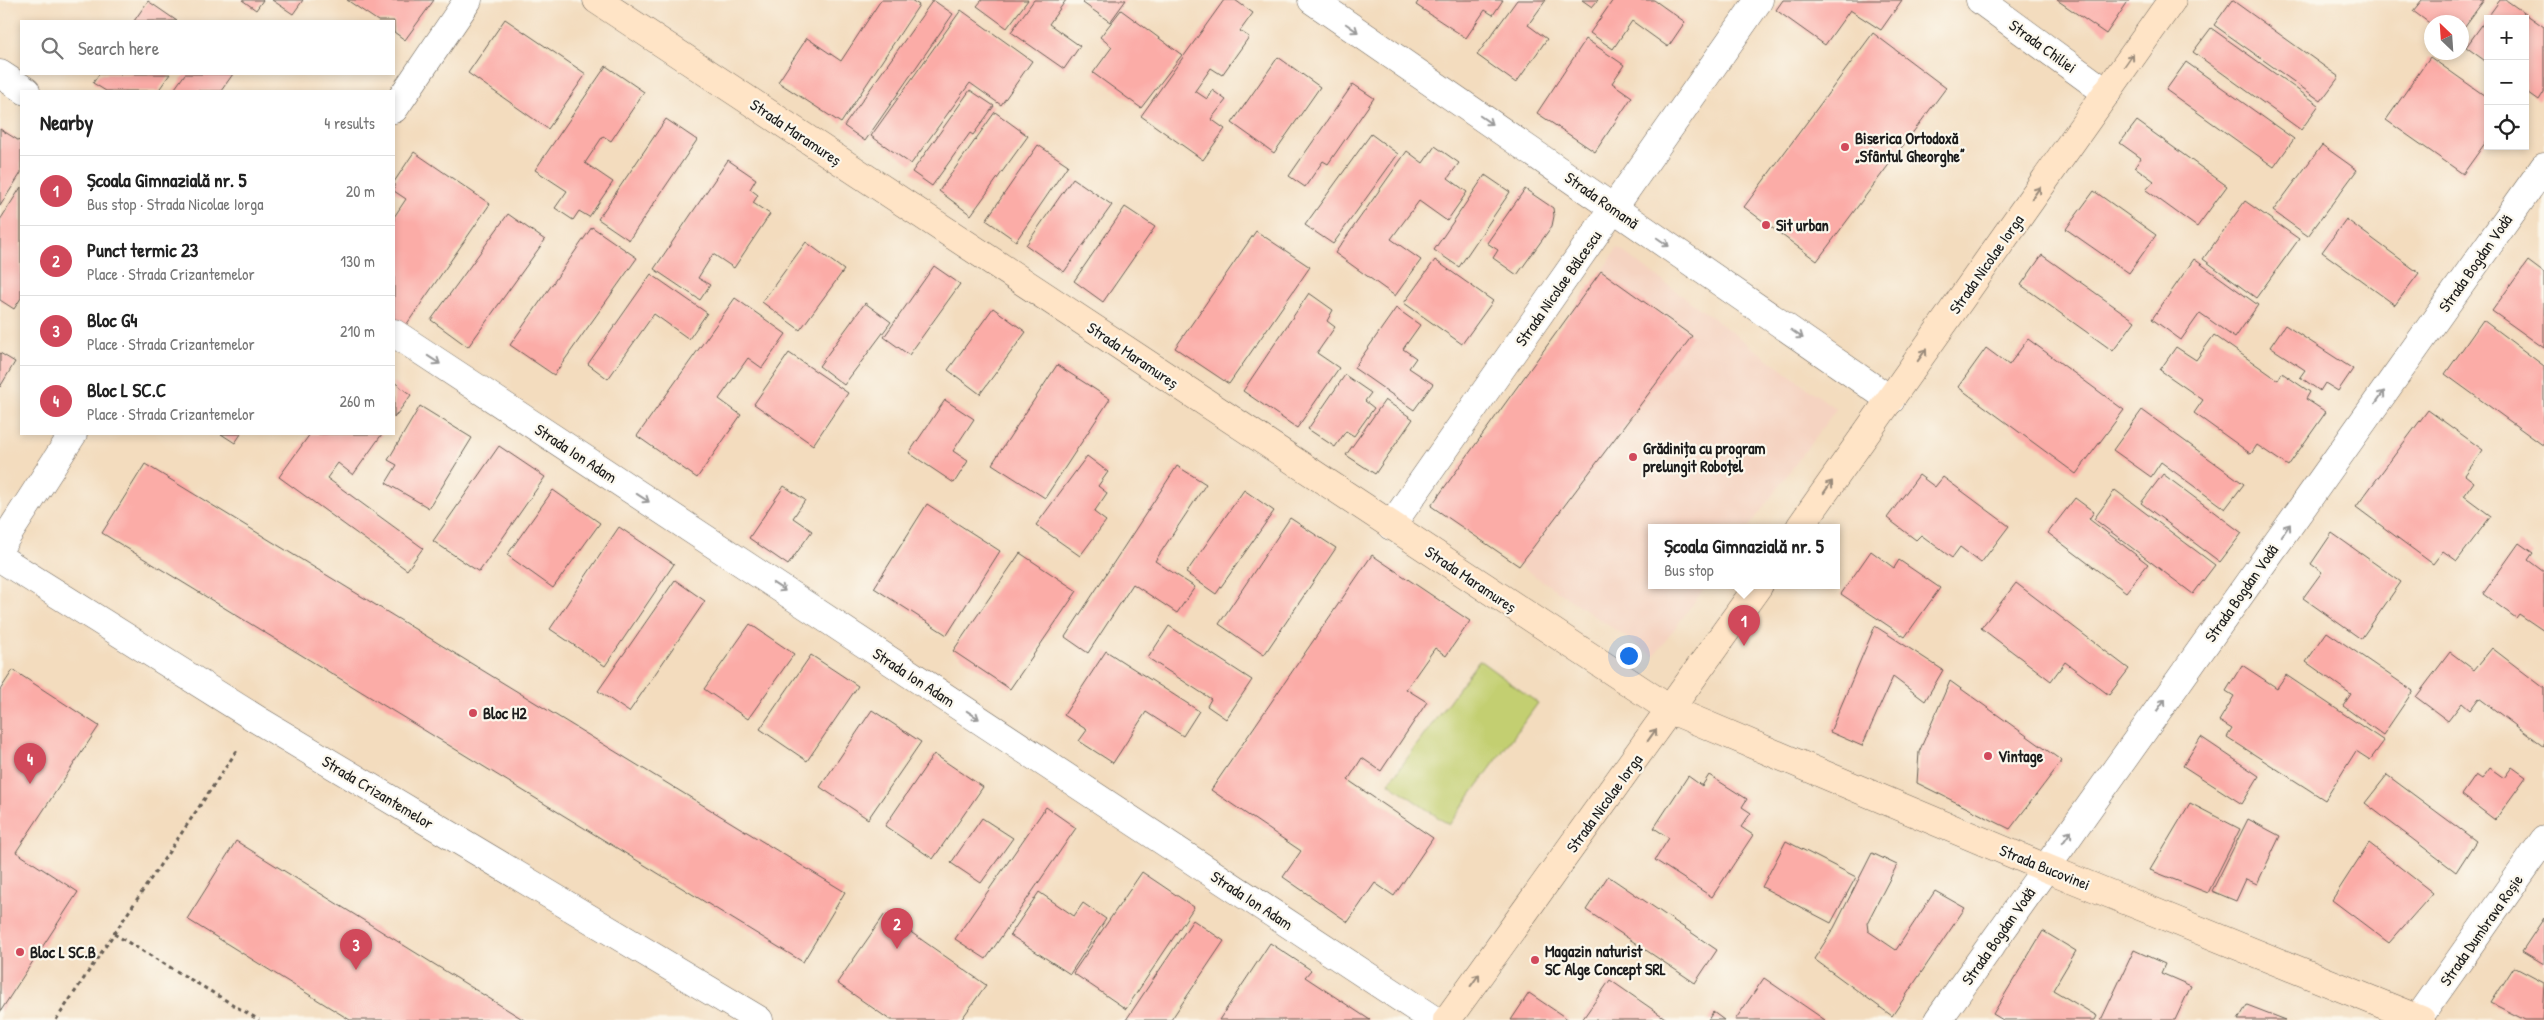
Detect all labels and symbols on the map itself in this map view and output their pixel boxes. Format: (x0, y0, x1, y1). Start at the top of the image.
street label: Strada Chiliei (2005, 14, 2081, 78)
north arrow (2424, 15, 2469, 60)
one-way arrow (1345, 23, 1359, 33)
one-way arrow (2124, 54, 2134, 68)
street label: Strada Maramureș (746, 93, 846, 171)
one-way arrow (1479, 115, 1493, 125)
place label: Biserica Ortodoxă „Sfântul Gheorghe” (1855, 127, 1965, 168)
marker: Biserica Ortodoxă „Sfântul Gheorghe” (1839, 141, 1851, 153)
street label: Strada Romană (1561, 166, 1643, 234)
one-way arrow (2031, 186, 2041, 200)
street label: Strada Nicolae Iorga (1944, 210, 2028, 318)
street label: Strada Bogdan Vodă (2433, 210, 2517, 316)
place label: Sit urban (1776, 214, 1829, 236)
marker: Sit urban (1760, 219, 1772, 231)
street label: Strada Nicolae Bălcescu (1510, 225, 1607, 350)
one-way arrow (1656, 237, 1670, 247)
street label: Strada Maramureș (1083, 316, 1183, 394)
one-way arrow (1789, 329, 1803, 339)
one-way arrow (1917, 348, 1927, 362)
one-way arrow (427, 355, 441, 365)
one-way arrow (2375, 390, 2385, 404)
street label: Strada Ion Adam (531, 418, 621, 488)
place label: Grădinița cu program prelungit Roboțel (1643, 437, 1766, 478)
marker: Grădinița cu program prelungit Roboțel (1627, 451, 1639, 463)
one-way arrow (1823, 481, 1833, 495)
one-way arrow (636, 492, 650, 503)
one-way arrow (2281, 523, 2291, 537)
street label: Strada Maramureș (1421, 540, 1521, 618)
street label: Strada Bogdan Vodă (2199, 540, 2283, 646)
one-way arrow (771, 582, 785, 592)
pin: 1 (1728, 605, 1760, 646)
street label: Strada Ion Adam (869, 642, 959, 712)
your location (1616, 643, 1642, 669)
one-way arrow (2156, 699, 2167, 712)
place label: Bloc H2 (483, 702, 527, 724)
marker: Bloc H2 (467, 707, 479, 719)
one-way arrow (965, 710, 979, 720)
one-way arrow (1647, 729, 1658, 742)
pin: 4 (14, 743, 46, 784)
place label: Vintage (1998, 745, 2044, 768)
street label: Strada Nicolae Iorga (1561, 749, 1647, 857)
street label: Strada Crizantemelor (318, 750, 438, 834)
marker: Vintage (1982, 750, 1994, 762)
one-way arrow (2062, 831, 2072, 845)
street label: Strada Bucovinei (1996, 839, 2094, 895)
street label: Strada Ion Adam (1207, 865, 1297, 935)
street label: Strada Dumbrava Roșie (2434, 869, 2528, 990)
street label: Strada Bogdan Vodă (1956, 883, 2040, 989)
pin: 2 (881, 908, 913, 949)
pin: 3 (340, 929, 372, 970)
place label: Magazin naturist SC Alge Concept SRL (1545, 940, 1666, 981)
place label: Bloc L SC.B (30, 941, 96, 963)
marker: Bloc L SC.B (14, 946, 26, 958)
marker: Magazin naturist SC Alge Concept SRL (1529, 954, 1541, 966)
one-way arrow (1470, 974, 1480, 988)

